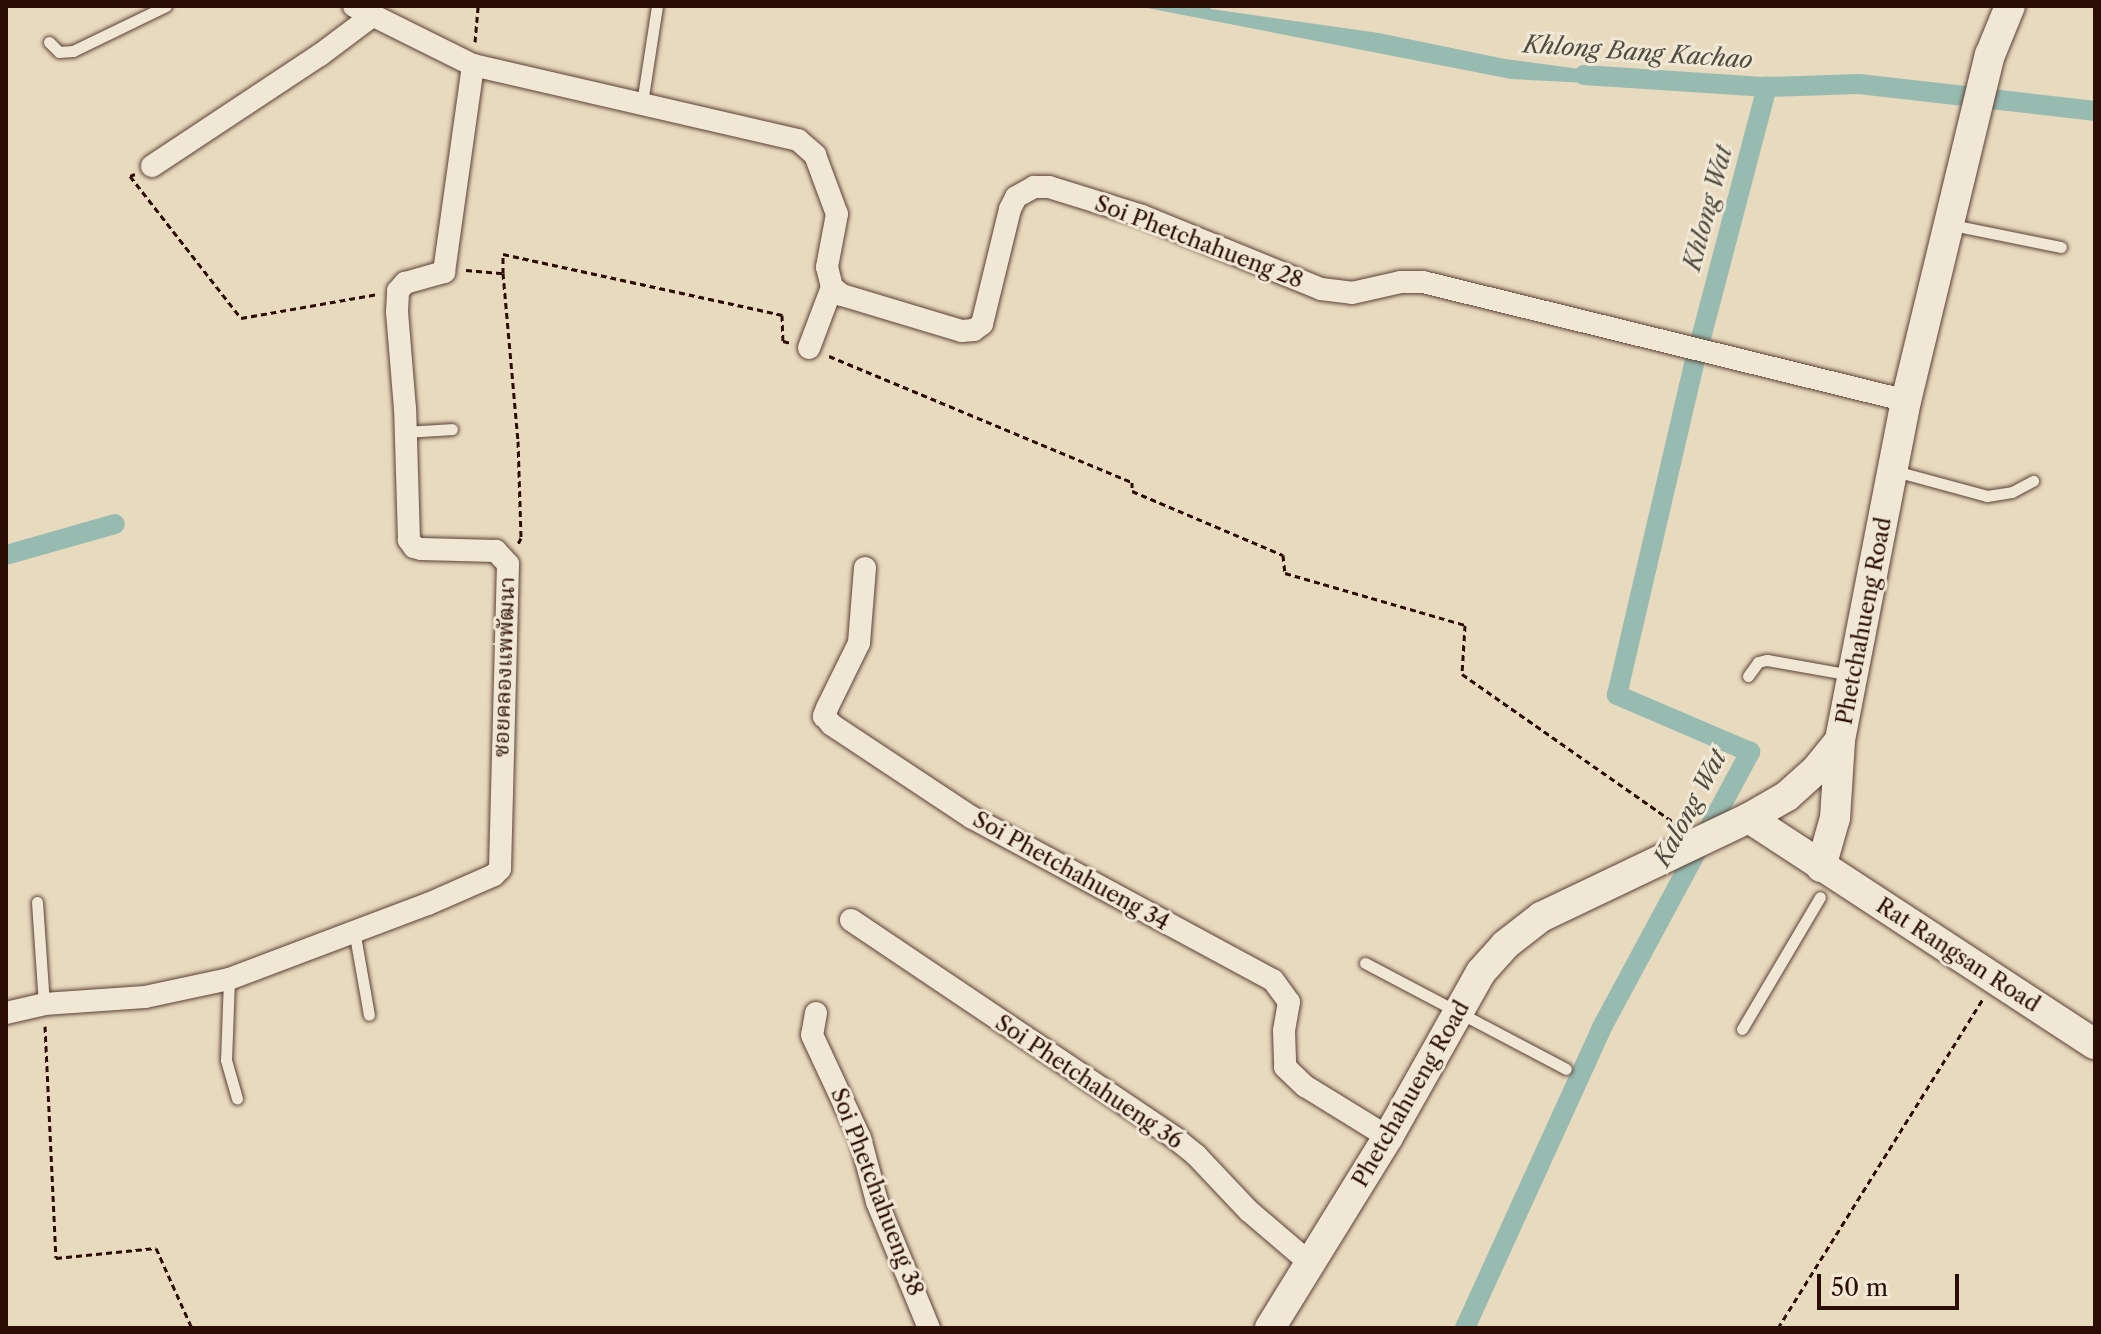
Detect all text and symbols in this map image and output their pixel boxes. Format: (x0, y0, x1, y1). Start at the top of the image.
water label: Khlong Bang Kachao (1522, 30, 1754, 74)
water label: Khlong Wat (1677, 142, 1739, 274)
street label: Soi Phetchahueng 28 (1091, 190, 1307, 294)
street label: Phetchahueng Road (1831, 515, 1897, 727)
street label: ซอยคลองแพพัฒนา (488, 576, 520, 758)
water label: Kalong Wat (1647, 745, 1733, 871)
street label: Soi Phetchahueng 34 (968, 806, 1174, 936)
street label: Rat Rangsan Road (1871, 892, 2045, 1018)
street label: Phetchahueng Road (1347, 996, 1475, 1192)
street label: Soi Phetchahueng 36 (990, 1009, 1188, 1155)
street label: Soi Phetchahueng 38 (825, 1084, 929, 1300)
scale bar (1821, 1258, 1963, 1308)
text: 50 m (1831, 1273, 1888, 1302)

